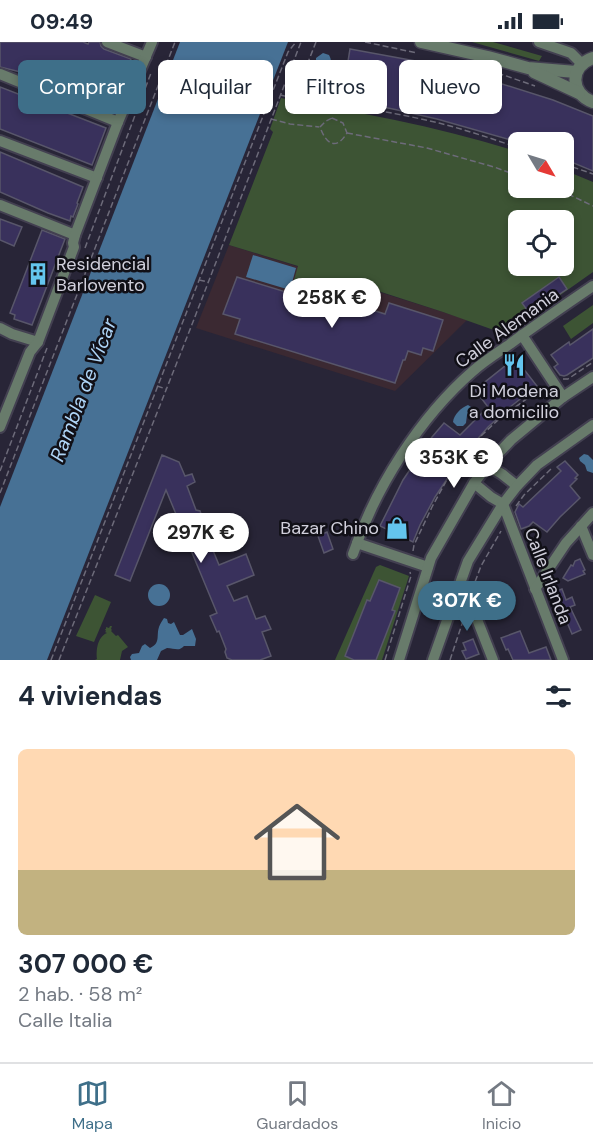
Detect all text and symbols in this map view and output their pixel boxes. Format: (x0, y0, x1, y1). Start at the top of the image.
text: 09:49 (30, 7, 93, 36)
chip: Comprar (18, 60, 146, 114)
chip: Alquilar (158, 60, 273, 114)
chip: Filtros (285, 60, 387, 114)
chip: Nuevo (399, 60, 502, 114)
north arrow (508, 132, 574, 198)
map controls (508, 132, 574, 276)
button: locate (508, 210, 574, 276)
place label: Residencial Barlovento (56, 252, 150, 297)
building icon: Residencial Barlovento (25, 261, 51, 287)
pin: 258K € (283, 278, 381, 329)
street label: Calle Alemania (451, 282, 563, 374)
text: 258K € (297, 284, 367, 310)
water label: Rambla de Vícar (44, 314, 122, 465)
restaurant icon: Di Modena a domicilio (501, 352, 527, 378)
place label: Di Modena a domicilio (469, 379, 559, 424)
pin: 353K € (405, 438, 503, 489)
text: 353K € (419, 444, 489, 470)
pin: 297K € (152, 513, 250, 564)
shop icon: Bazar Chino (384, 515, 410, 541)
place label: Bazar Chino (280, 516, 379, 540)
text: 297K € (167, 519, 235, 545)
street label: Calle Irlanda (519, 524, 577, 628)
pin: 307K € (418, 581, 516, 632)
text: 307K € (432, 587, 502, 613)
text: 4 viviendas (18, 679, 162, 713)
icon: filters (542, 680, 575, 713)
icon: home (243, 788, 351, 896)
text: 307 000 € (18, 947, 153, 981)
text: 2 hab. · 58 m² (18, 981, 142, 1007)
text: Calle Italia (18, 1007, 112, 1033)
tab: Mapa (72, 1077, 113, 1134)
tab: Guardados (256, 1077, 338, 1134)
tab: Inicio (482, 1077, 521, 1134)

